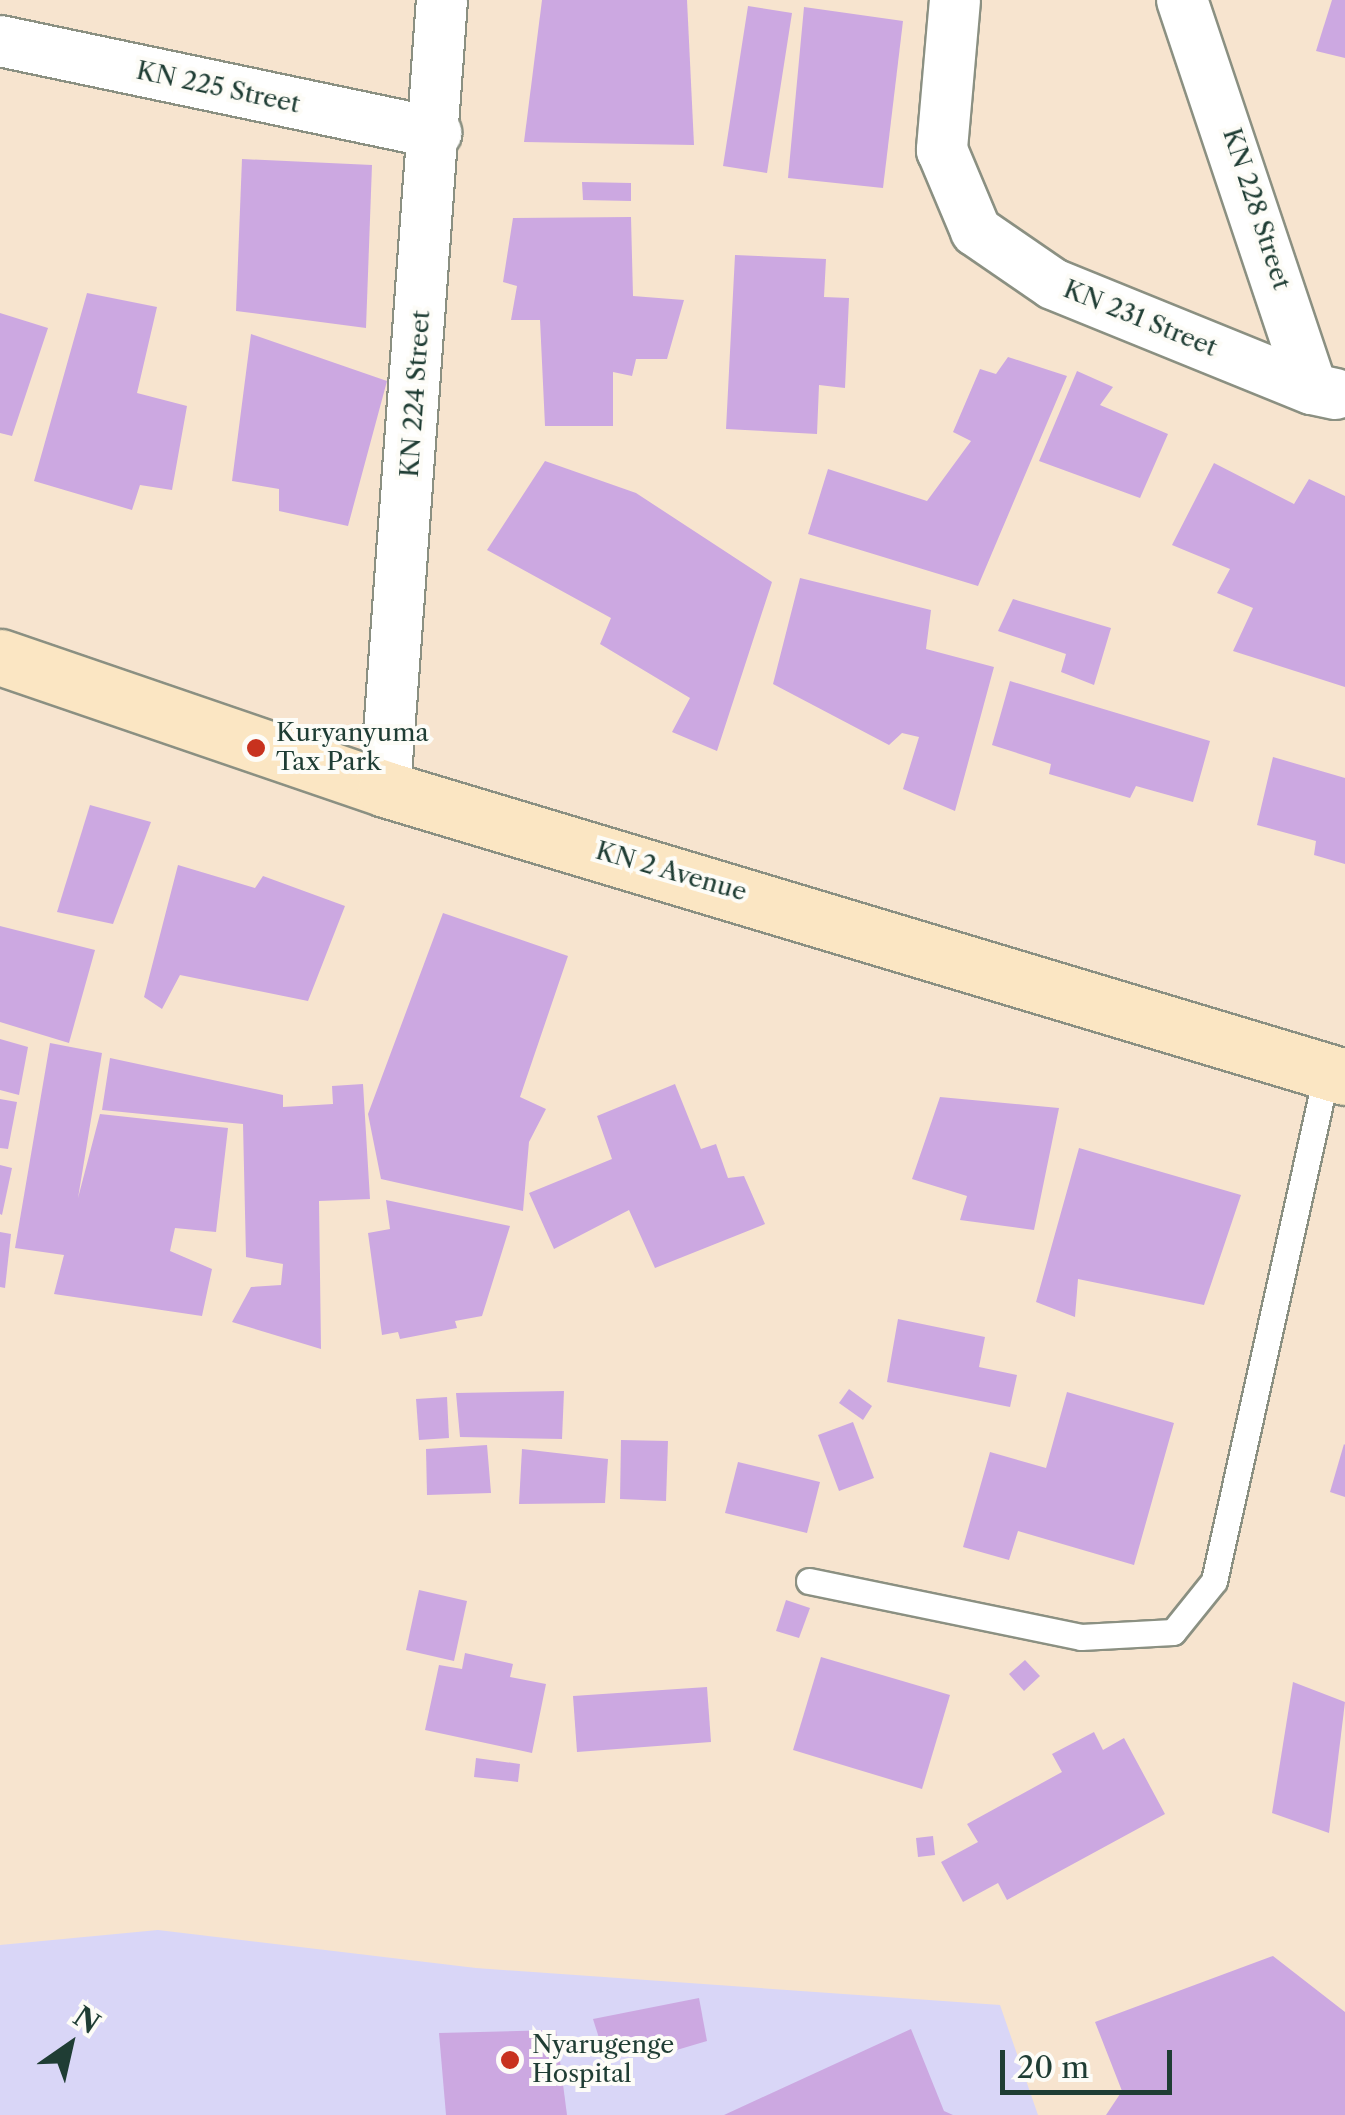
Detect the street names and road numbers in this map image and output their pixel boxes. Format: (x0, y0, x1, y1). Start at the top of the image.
street label: KN 225 Street (133, 56, 303, 120)
street label: KN 228 Street (1216, 125, 1296, 293)
street label: KN 231 Street (1059, 275, 1221, 363)
street label: KN 224 Street (395, 309, 437, 479)
street label: KN 2 Avenue (592, 836, 750, 908)

